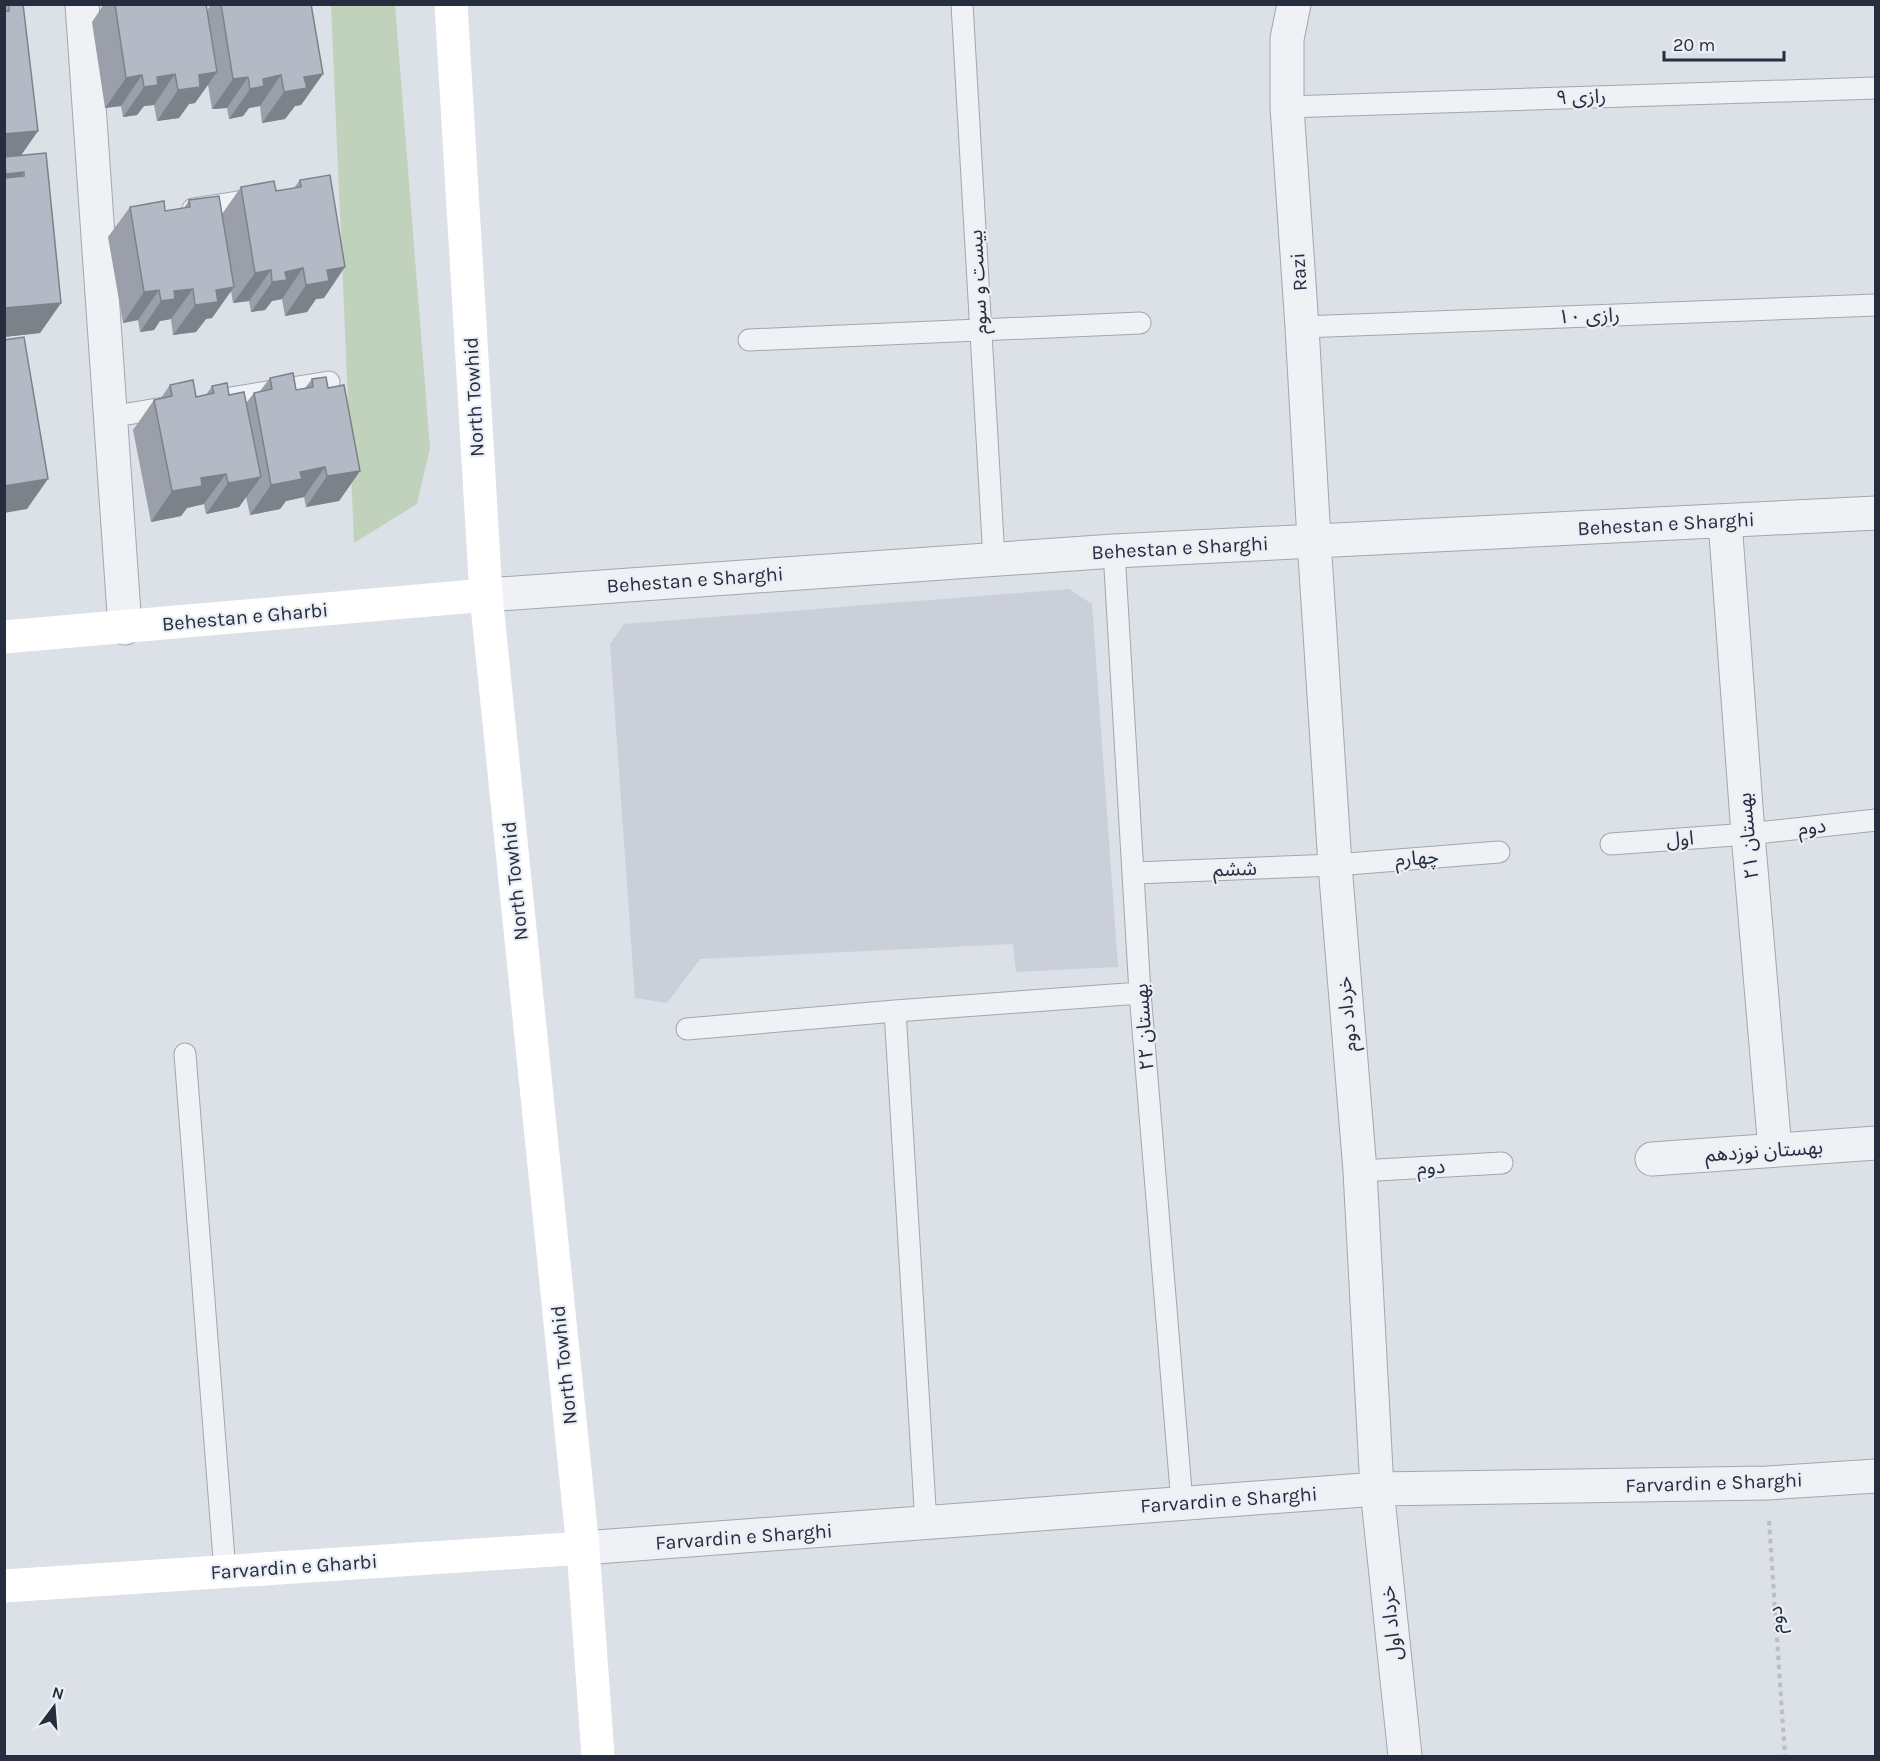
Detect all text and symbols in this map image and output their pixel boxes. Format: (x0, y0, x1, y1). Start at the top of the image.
scale bar (1664, 24, 1784, 62)
text: 20 m (1673, 34, 1715, 56)
street label: رازی ۹ (1555, 85, 1607, 109)
street label: بیست و سوم (964, 229, 995, 335)
street label: Razi (1286, 252, 1312, 292)
street label: رازی ۱۰ (1558, 303, 1620, 329)
street label: North Towhid (459, 337, 489, 457)
street label: Behestan e Sharghi (1577, 508, 1755, 540)
street label: Behestan e Sharghi (1091, 532, 1269, 564)
street label: Behestan e Sharghi (606, 562, 784, 598)
street label: Behestan e Gharbi (161, 598, 329, 636)
street label: بهستان ۲۱ (1733, 792, 1763, 880)
street label: دوم (1797, 814, 1828, 843)
street label: North Towhid (497, 820, 533, 942)
street label: اول (1665, 827, 1695, 851)
street label: چهارم (1394, 845, 1440, 874)
street label: ششم (1213, 857, 1257, 884)
street label: خرداد دوم (1332, 975, 1365, 1053)
street label: بهستان ۲۲ (1129, 983, 1159, 1071)
street label: بهستان نوزدهم (1704, 1135, 1824, 1170)
street label: دوم (1416, 1155, 1446, 1182)
street label: North Towhid (546, 1304, 582, 1426)
street label: Farvardin e Sharghi (1625, 1468, 1803, 1498)
street label: Farvardin e Sharghi (1140, 1482, 1318, 1518)
street label: Farvardin e Sharghi (655, 1519, 833, 1555)
street label: Farvardin e Gharbi (210, 1550, 378, 1584)
street label: خرداد اول (1376, 1584, 1406, 1662)
street label: دوم (1764, 1605, 1791, 1635)
north arrow (24, 1677, 84, 1737)
text: N (50, 1682, 66, 1704)

